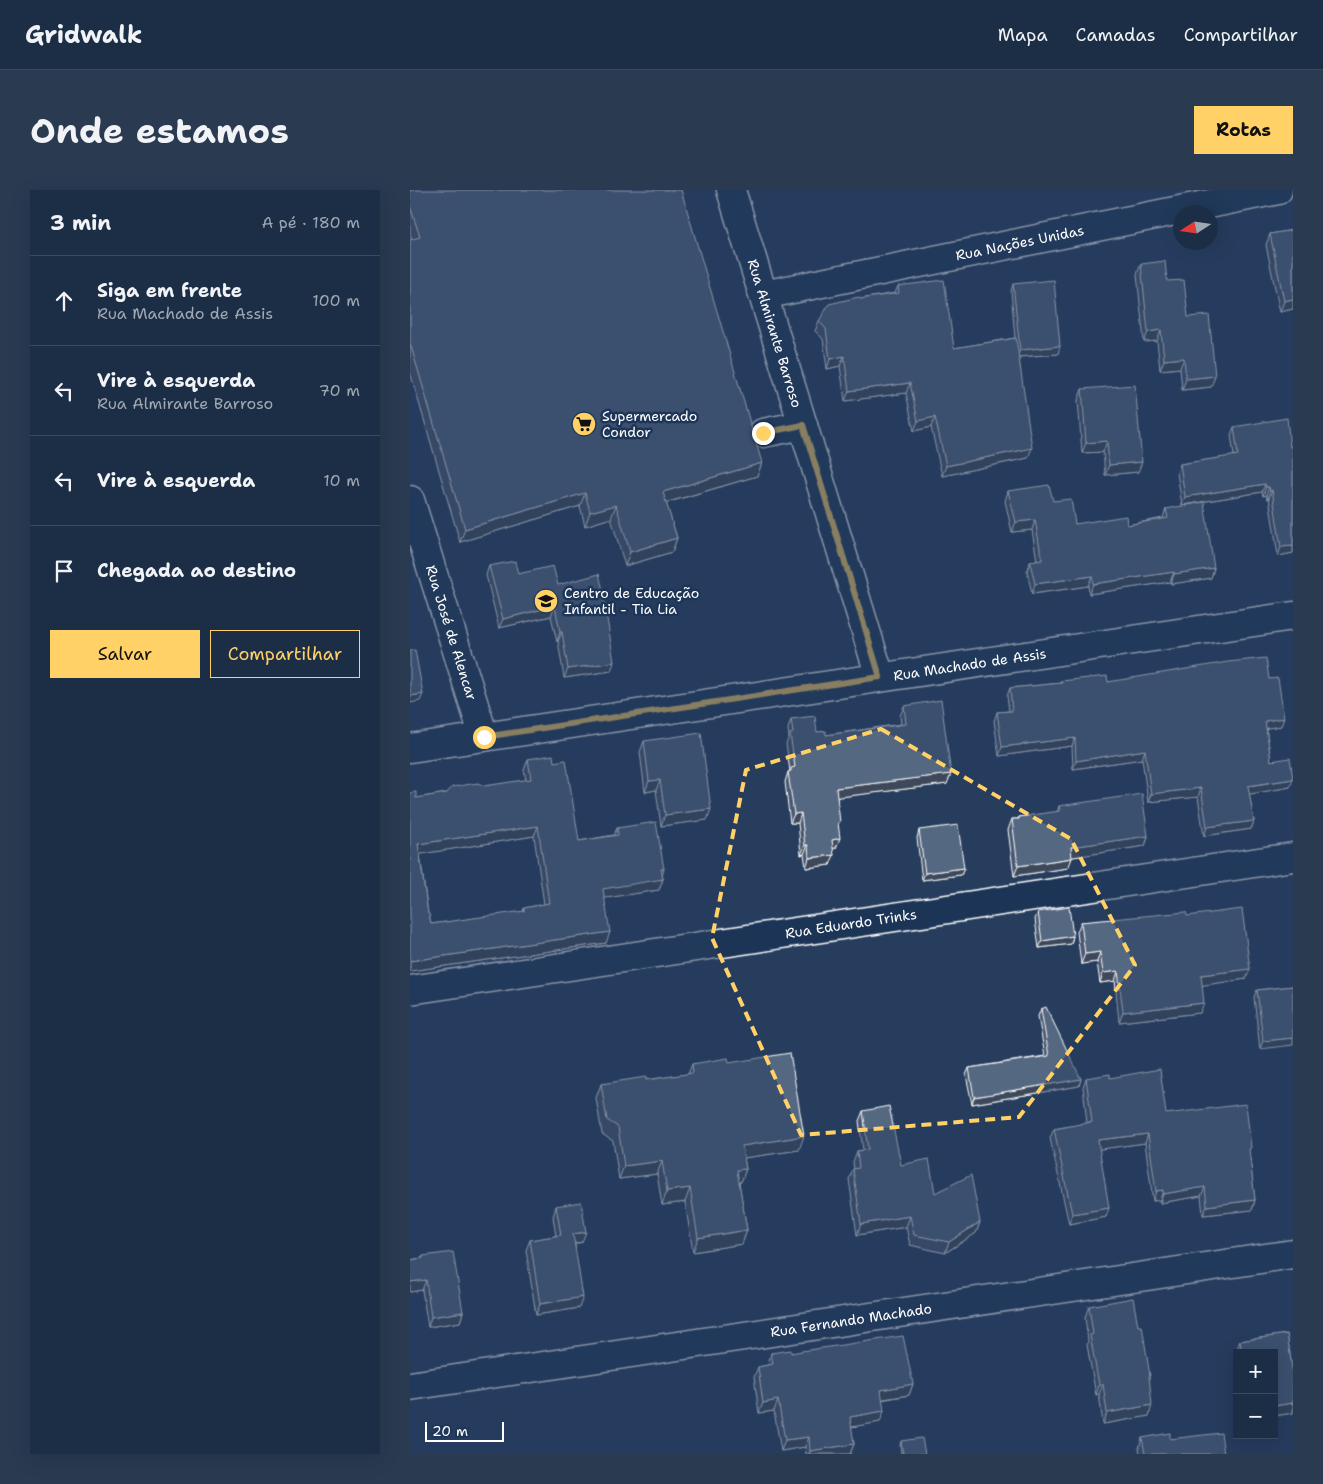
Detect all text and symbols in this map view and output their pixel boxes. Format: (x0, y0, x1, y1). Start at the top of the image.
text: Gridwalk (25, 19, 142, 51)
text: Mapa (998, 23, 1048, 47)
text: Camadas (1076, 23, 1156, 47)
text: Compartilhar (1184, 23, 1298, 47)
button: Rotas (1194, 106, 1293, 154)
text: Onde estamos (30, 107, 289, 154)
north arrow (1173, 205, 1218, 250)
text: 3 min (50, 209, 111, 237)
text: A pé · 180 m (262, 212, 360, 233)
street label: Rua Nações Unidas (954, 221, 1086, 265)
street label: Rua Almirante Barroso (744, 257, 806, 410)
text: Siga em frente (97, 278, 242, 303)
icon: ahead (50, 287, 78, 315)
text: 100 m (312, 290, 360, 311)
text: Rua Machado de Assis (97, 303, 273, 324)
text: Vire à esquerda (97, 368, 255, 393)
icon: left (50, 377, 78, 405)
text: 70 m (319, 380, 360, 401)
text: Rua Almirante Barroso (97, 393, 273, 414)
place label: Supermercado Condor (602, 407, 697, 441)
supermarket icon: Supermercado Condor (571, 411, 597, 437)
route end (752, 422, 775, 445)
icon: left (50, 467, 78, 495)
text: Vire à esquerda (97, 468, 255, 493)
text: 10 m (323, 470, 360, 491)
icon: arrive (50, 557, 78, 585)
text: Chegada ao destino (97, 558, 296, 583)
street label: Rua José de Alencar (422, 563, 481, 703)
place label: Centro de Educação Infantil - Tia Lia (564, 584, 699, 618)
school or university icon: Centro de Educação Infantil - Tia Lia (533, 588, 559, 614)
button: Salvar (50, 630, 200, 678)
button: Compartilhar (210, 630, 360, 678)
street label: Rua Machado de Assis (892, 644, 1047, 685)
route start (473, 726, 496, 749)
street label: Rua Eduardo Trinks (784, 905, 918, 942)
street label: Rua Fernando Machado (769, 1299, 933, 1341)
map controls (1233, 1349, 1278, 1439)
button: + (1233, 1349, 1278, 1394)
button: − (1233, 1394, 1278, 1439)
scale bar (425, 1419, 504, 1442)
text: 20 m (432, 1422, 468, 1440)

